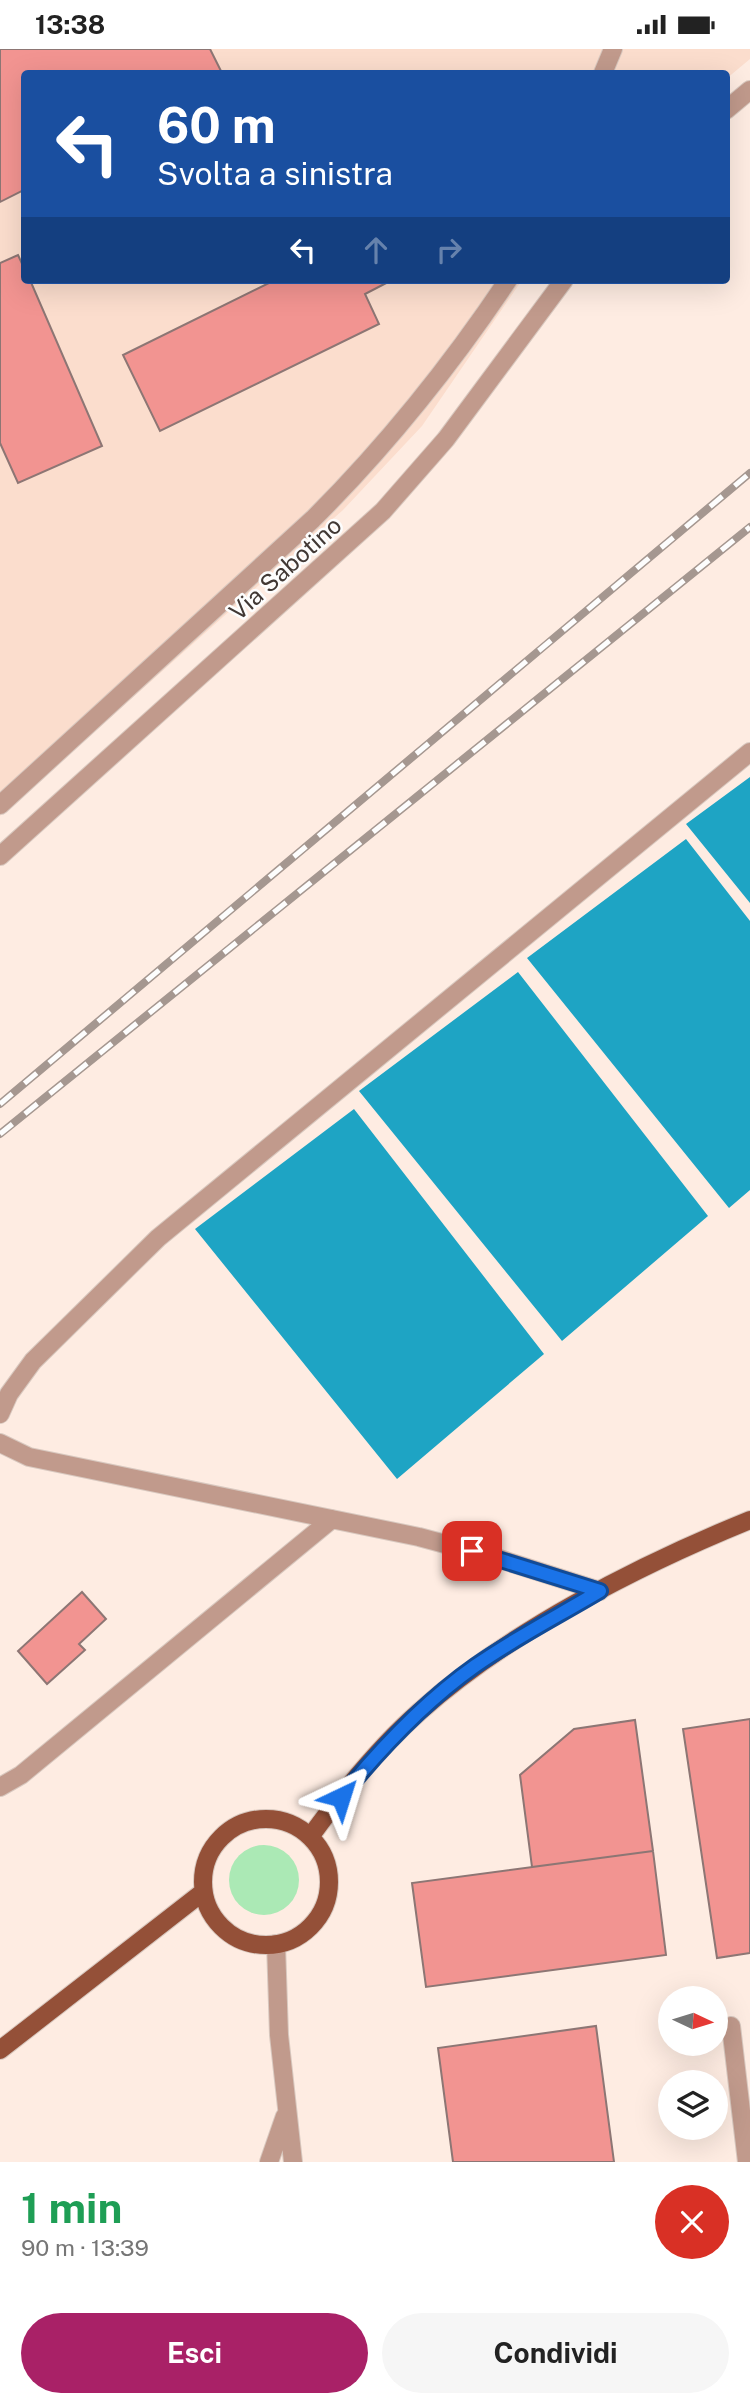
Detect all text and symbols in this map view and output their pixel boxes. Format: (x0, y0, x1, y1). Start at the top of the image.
text: 13:38 (35, 9, 105, 40)
text: 60 m (157, 96, 276, 154)
icon: left (42, 98, 133, 189)
text: Svolta a sinistra (157, 155, 393, 192)
icon: left (284, 231, 322, 269)
icon: ahead (357, 231, 395, 269)
icon: right (430, 231, 468, 269)
street label: Via Sabotino (223, 511, 347, 625)
pin (442, 1521, 502, 1581)
icon: arrive (453, 1532, 491, 1570)
position arrow (304, 1760, 378, 1834)
north arrow (658, 1986, 728, 2056)
map controls (658, 1986, 728, 2140)
button: layers (658, 2070, 728, 2140)
text: 1 min (21, 2183, 122, 2232)
button: close (655, 2185, 729, 2259)
text: 90 m · 13:39 (21, 2234, 149, 2261)
button: Esci (21, 2313, 368, 2393)
button: Condividi (382, 2313, 729, 2393)

